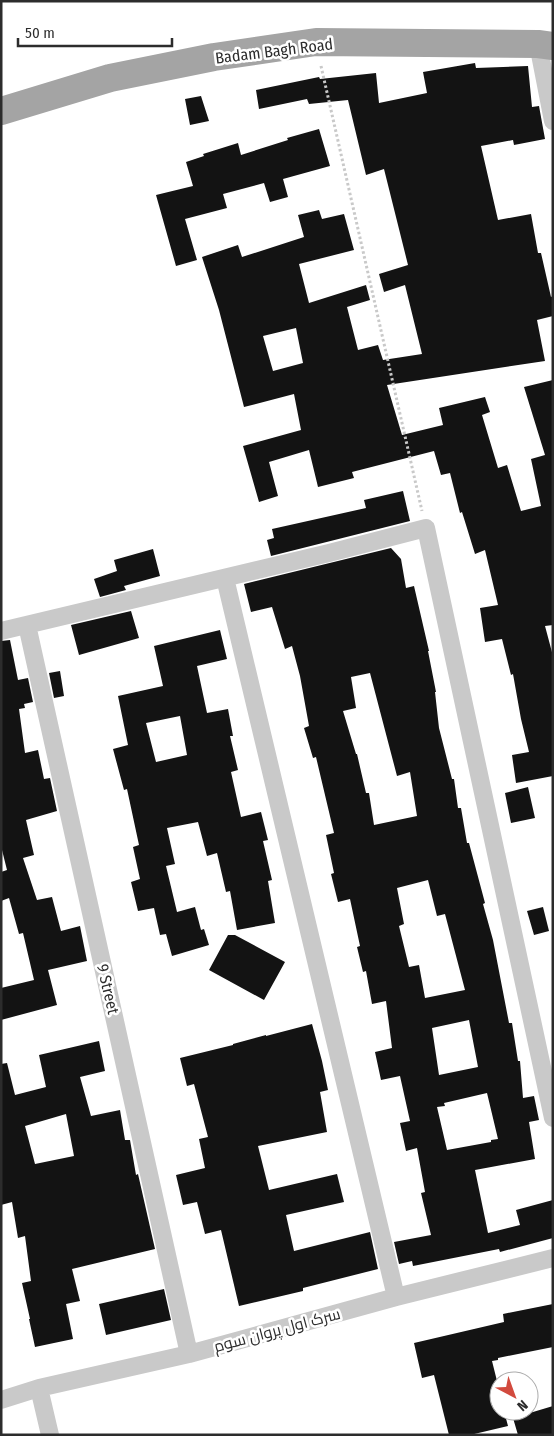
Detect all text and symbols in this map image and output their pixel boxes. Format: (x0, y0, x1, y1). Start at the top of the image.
scale bar (18, 15, 171, 47)
text: 50 m (25, 24, 55, 42)
street label: Badam Bagh Road (214, 34, 334, 68)
street label: 9 Street (93, 962, 123, 1017)
street label: سرک اول پروان سوم (212, 1304, 343, 1358)
north arrow (489, 1371, 539, 1421)
text: N (513, 1396, 531, 1415)

